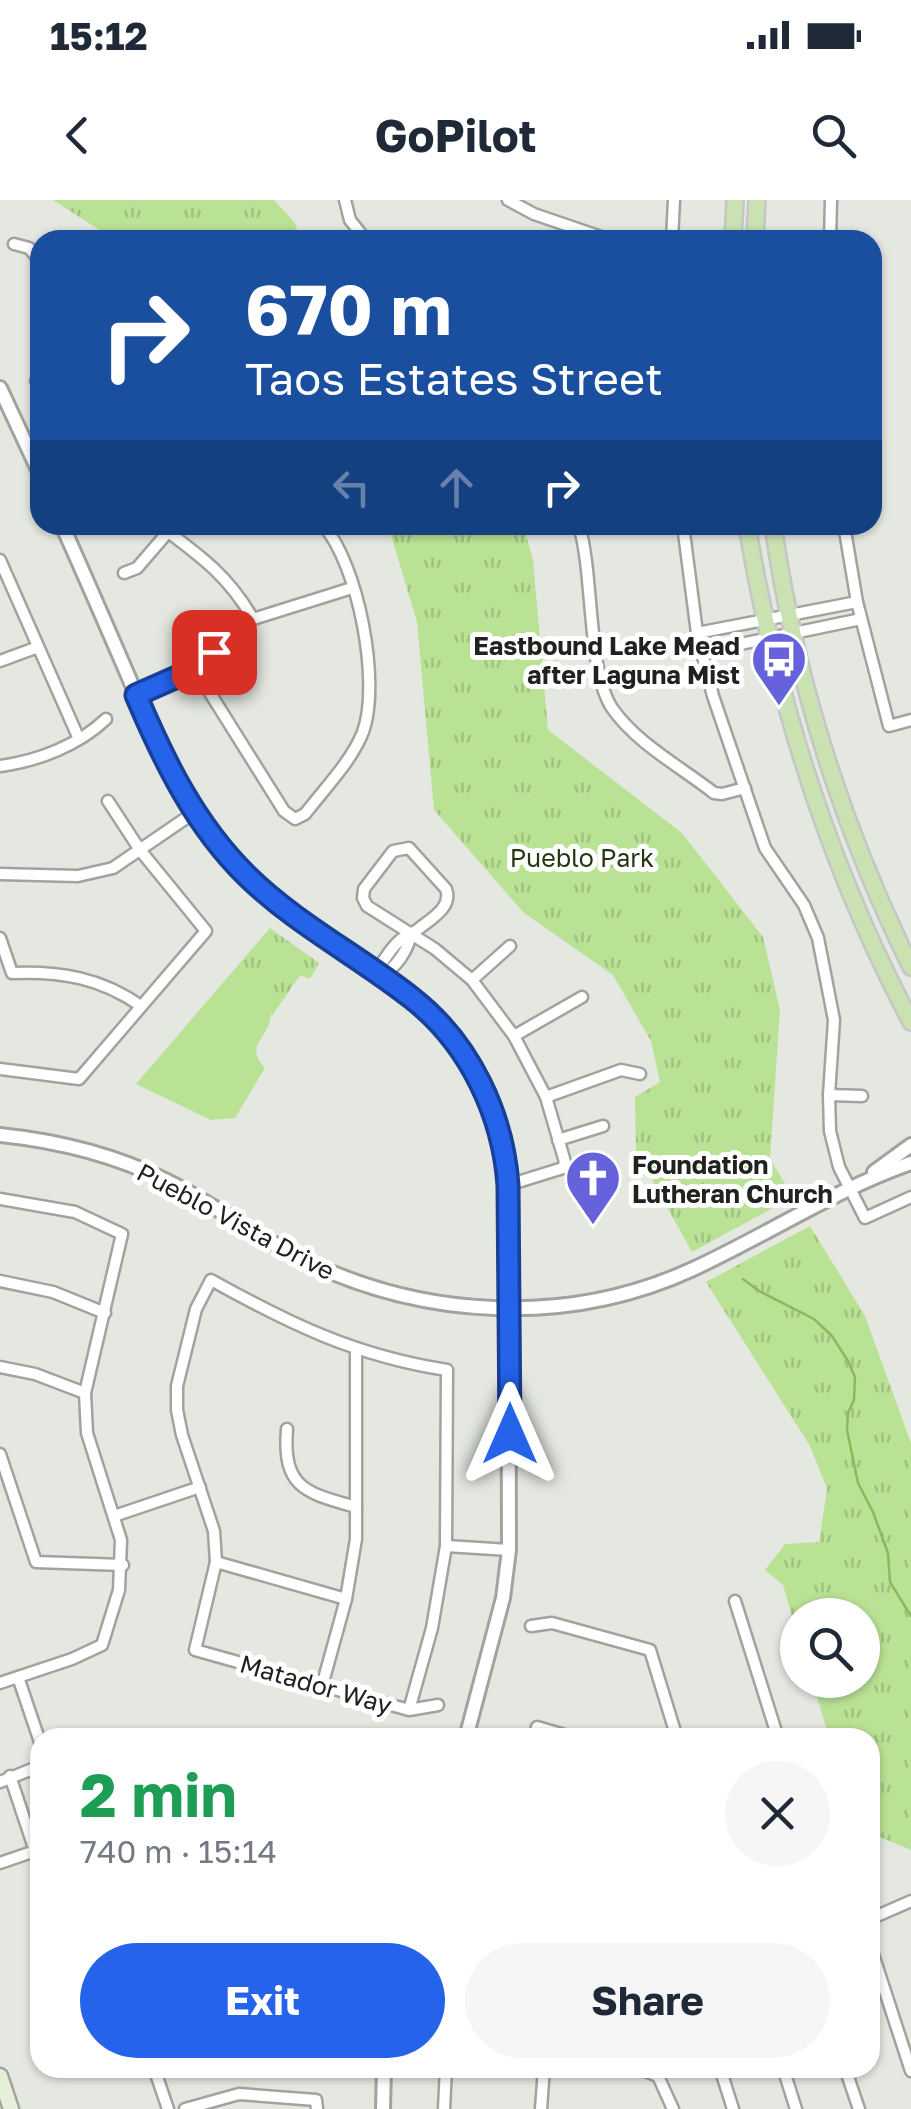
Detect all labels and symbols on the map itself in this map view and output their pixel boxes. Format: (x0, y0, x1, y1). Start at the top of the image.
pin (172, 610, 257, 695)
bus stop icon: Eastbound Lake Mead after Laguna Mist (749, 629, 809, 708)
place label: Eastbound Lake Mead after Laguna Mist (473, 630, 740, 690)
park label: Pueblo Park (510, 842, 654, 873)
church icon: Foundation Lutheran Church (563, 1148, 623, 1227)
place label: Foundation Lutheran Church (632, 1149, 833, 1209)
street label: Pueblo Vista Drive (132, 1156, 340, 1286)
position arrow (458, 1382, 562, 1486)
street label: Matador Way (237, 1648, 395, 1720)

